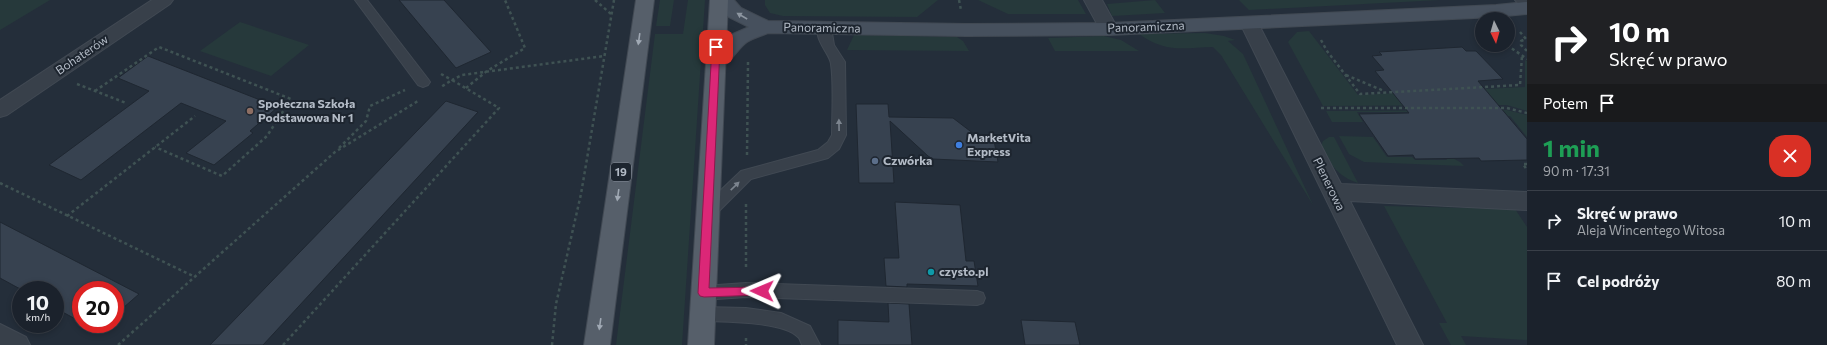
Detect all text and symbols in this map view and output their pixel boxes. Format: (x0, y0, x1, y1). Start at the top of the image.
north arrow (1475, 12, 1515, 52)
map controls (1475, 12, 1515, 52)
one-way arrow (736, 13, 748, 20)
text: 10 m (1609, 14, 1670, 48)
icon: right (1543, 16, 1595, 68)
street label: Panoramiczna (1107, 18, 1185, 34)
street label: Panoramiczna (783, 19, 861, 35)
pin (699, 30, 733, 64)
street label: Bohaterów (52, 31, 111, 77)
one-way arrow (636, 33, 642, 45)
icon: arrive (705, 36, 727, 58)
text: Skręć w prawo (1609, 48, 1728, 70)
icon: arrive (1596, 92, 1618, 114)
text: Potem (1543, 94, 1588, 112)
place label: Społeczna Szkoła Podstawowa Nr 1 (258, 96, 355, 124)
marker: Społeczna Szkoła Podstawowa Nr 1 (245, 106, 255, 116)
one-way arrow (836, 118, 842, 131)
place label: MarketVita Express (967, 130, 1031, 158)
text: 1 min (1543, 133, 1600, 162)
button: close (1769, 135, 1811, 177)
marker: MarketVita Express (954, 140, 964, 150)
place label: Czwórka (883, 153, 932, 167)
street label: Plenerowa (1311, 155, 1349, 212)
marker: Czwórka (870, 156, 880, 166)
road number: 19 (611, 163, 631, 181)
text: 90 m · 17:31 (1543, 163, 1610, 179)
one-way arrow (730, 181, 740, 191)
one-way arrow (615, 189, 621, 201)
text: Skręć w prawo (1577, 204, 1678, 222)
icon: right (1543, 210, 1565, 232)
text: 10 m (1779, 212, 1811, 230)
text: Aleja Wincentego Witosa (1577, 222, 1725, 238)
place label: czysto.pl (939, 264, 989, 278)
marker: czysto.pl (926, 267, 936, 277)
position arrow (741, 270, 783, 312)
icon: arrive (1543, 270, 1565, 292)
text: Cel podróży (1577, 272, 1660, 290)
text: 80 m (1776, 272, 1811, 290)
speed limit sign: 20 (72, 281, 124, 333)
text: 10 (27, 290, 49, 314)
text: km/h (26, 311, 50, 323)
one-way arrow (597, 318, 603, 330)

